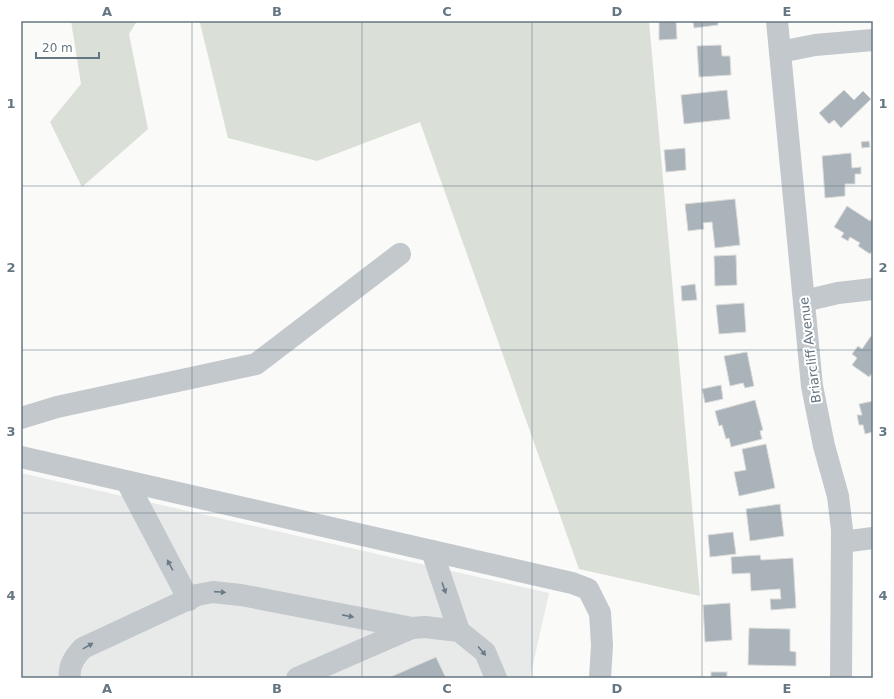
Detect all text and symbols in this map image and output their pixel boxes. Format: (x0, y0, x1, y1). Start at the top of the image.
text: A (102, 4, 112, 19)
text: B (272, 4, 282, 19)
text: C (442, 4, 452, 19)
text: D (612, 4, 623, 19)
text: E (783, 4, 791, 19)
scale bar (36, 34, 99, 60)
text: 20 m (42, 41, 73, 55)
text: 1 (6, 96, 16, 111)
text: 1 (878, 96, 888, 111)
text: 2 (6, 260, 16, 275)
text: 2 (878, 260, 888, 275)
street label: Briarcliff Avenue (796, 296, 824, 404)
text: 3 (6, 424, 16, 439)
text: 3 (878, 424, 888, 439)
one-way arrow (167, 559, 174, 571)
one-way arrow (442, 582, 448, 594)
text: 4 (6, 588, 16, 603)
text: 4 (878, 588, 888, 603)
one-way arrow (214, 589, 226, 596)
one-way arrow (342, 613, 354, 619)
one-way arrow (82, 643, 93, 650)
one-way arrow (478, 646, 487, 656)
text: A (102, 681, 112, 696)
text: B (272, 681, 282, 696)
text: C (442, 681, 452, 696)
text: D (612, 681, 623, 696)
text: E (783, 681, 791, 696)

